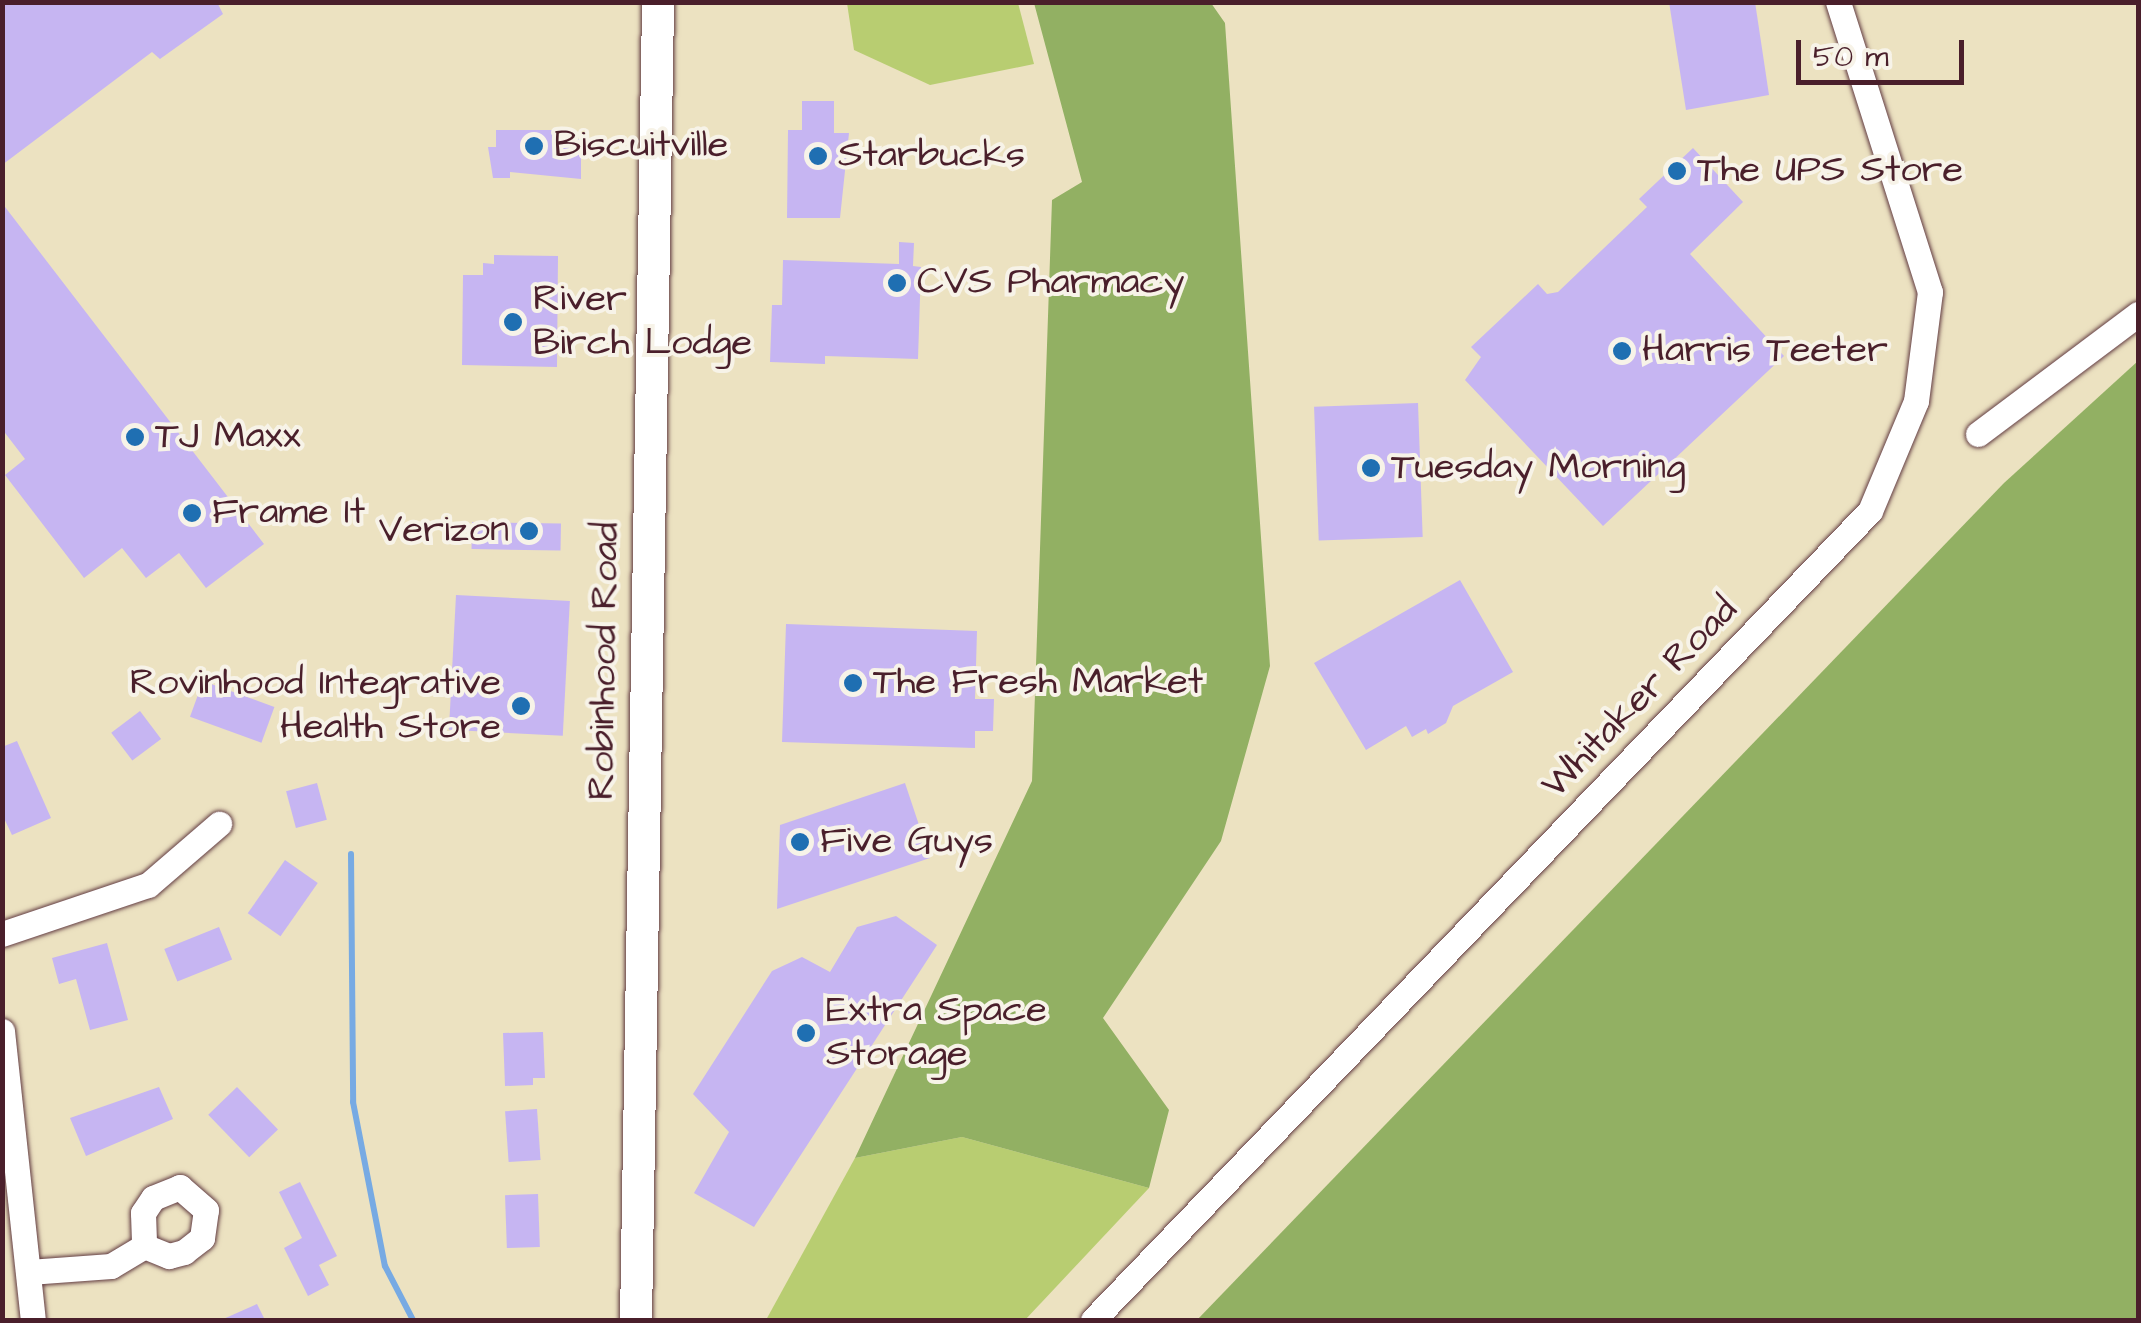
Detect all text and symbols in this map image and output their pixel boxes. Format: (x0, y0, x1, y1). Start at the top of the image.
scale bar (1801, 20, 1968, 82)
text: 50 m (1813, 36, 1889, 78)
place label: Biscuitville (554, 123, 728, 169)
place label: Starbucks (838, 133, 1025, 179)
marker: Biscuitville (523, 135, 545, 157)
marker: Starbucks (807, 145, 829, 167)
place label: The UPS Store (1697, 148, 1963, 194)
marker: The UPS Store (1666, 160, 1688, 182)
place label: CVS Pharmacy (917, 260, 1185, 306)
marker: CVS Pharmacy (886, 272, 908, 294)
place label: River Birch Lodge (533, 277, 752, 366)
marker: River Birch Lodge (502, 311, 524, 333)
place label: Harris Teeter (1642, 328, 1888, 374)
marker: Harris Teeter (1611, 340, 1633, 362)
place label: TJ Maxx (155, 414, 301, 460)
marker: TJ Maxx (124, 426, 146, 448)
place label: Tuesday Morning (1391, 445, 1686, 491)
marker: Tuesday Morning (1360, 457, 1382, 479)
place label: Frame It (212, 490, 365, 536)
marker: Frame It (181, 502, 203, 524)
place label: Verizon (379, 508, 509, 554)
marker: Verizon (518, 520, 540, 542)
street label: Robinhood Road (580, 522, 630, 800)
street label: Whitaker Road (1532, 588, 1748, 808)
place label: The Fresh Market (873, 660, 1203, 706)
place label: Rovinhood Integrative Health Store (130, 661, 501, 751)
marker: The Fresh Market (842, 672, 864, 694)
marker: Rovinhood Integrative Health Store (510, 695, 532, 717)
place label: Five Guys (820, 819, 993, 865)
marker: Five Guys (789, 831, 811, 853)
place label: Extra Space Storage (826, 988, 1047, 1078)
marker: Extra Space Storage (795, 1022, 817, 1044)

